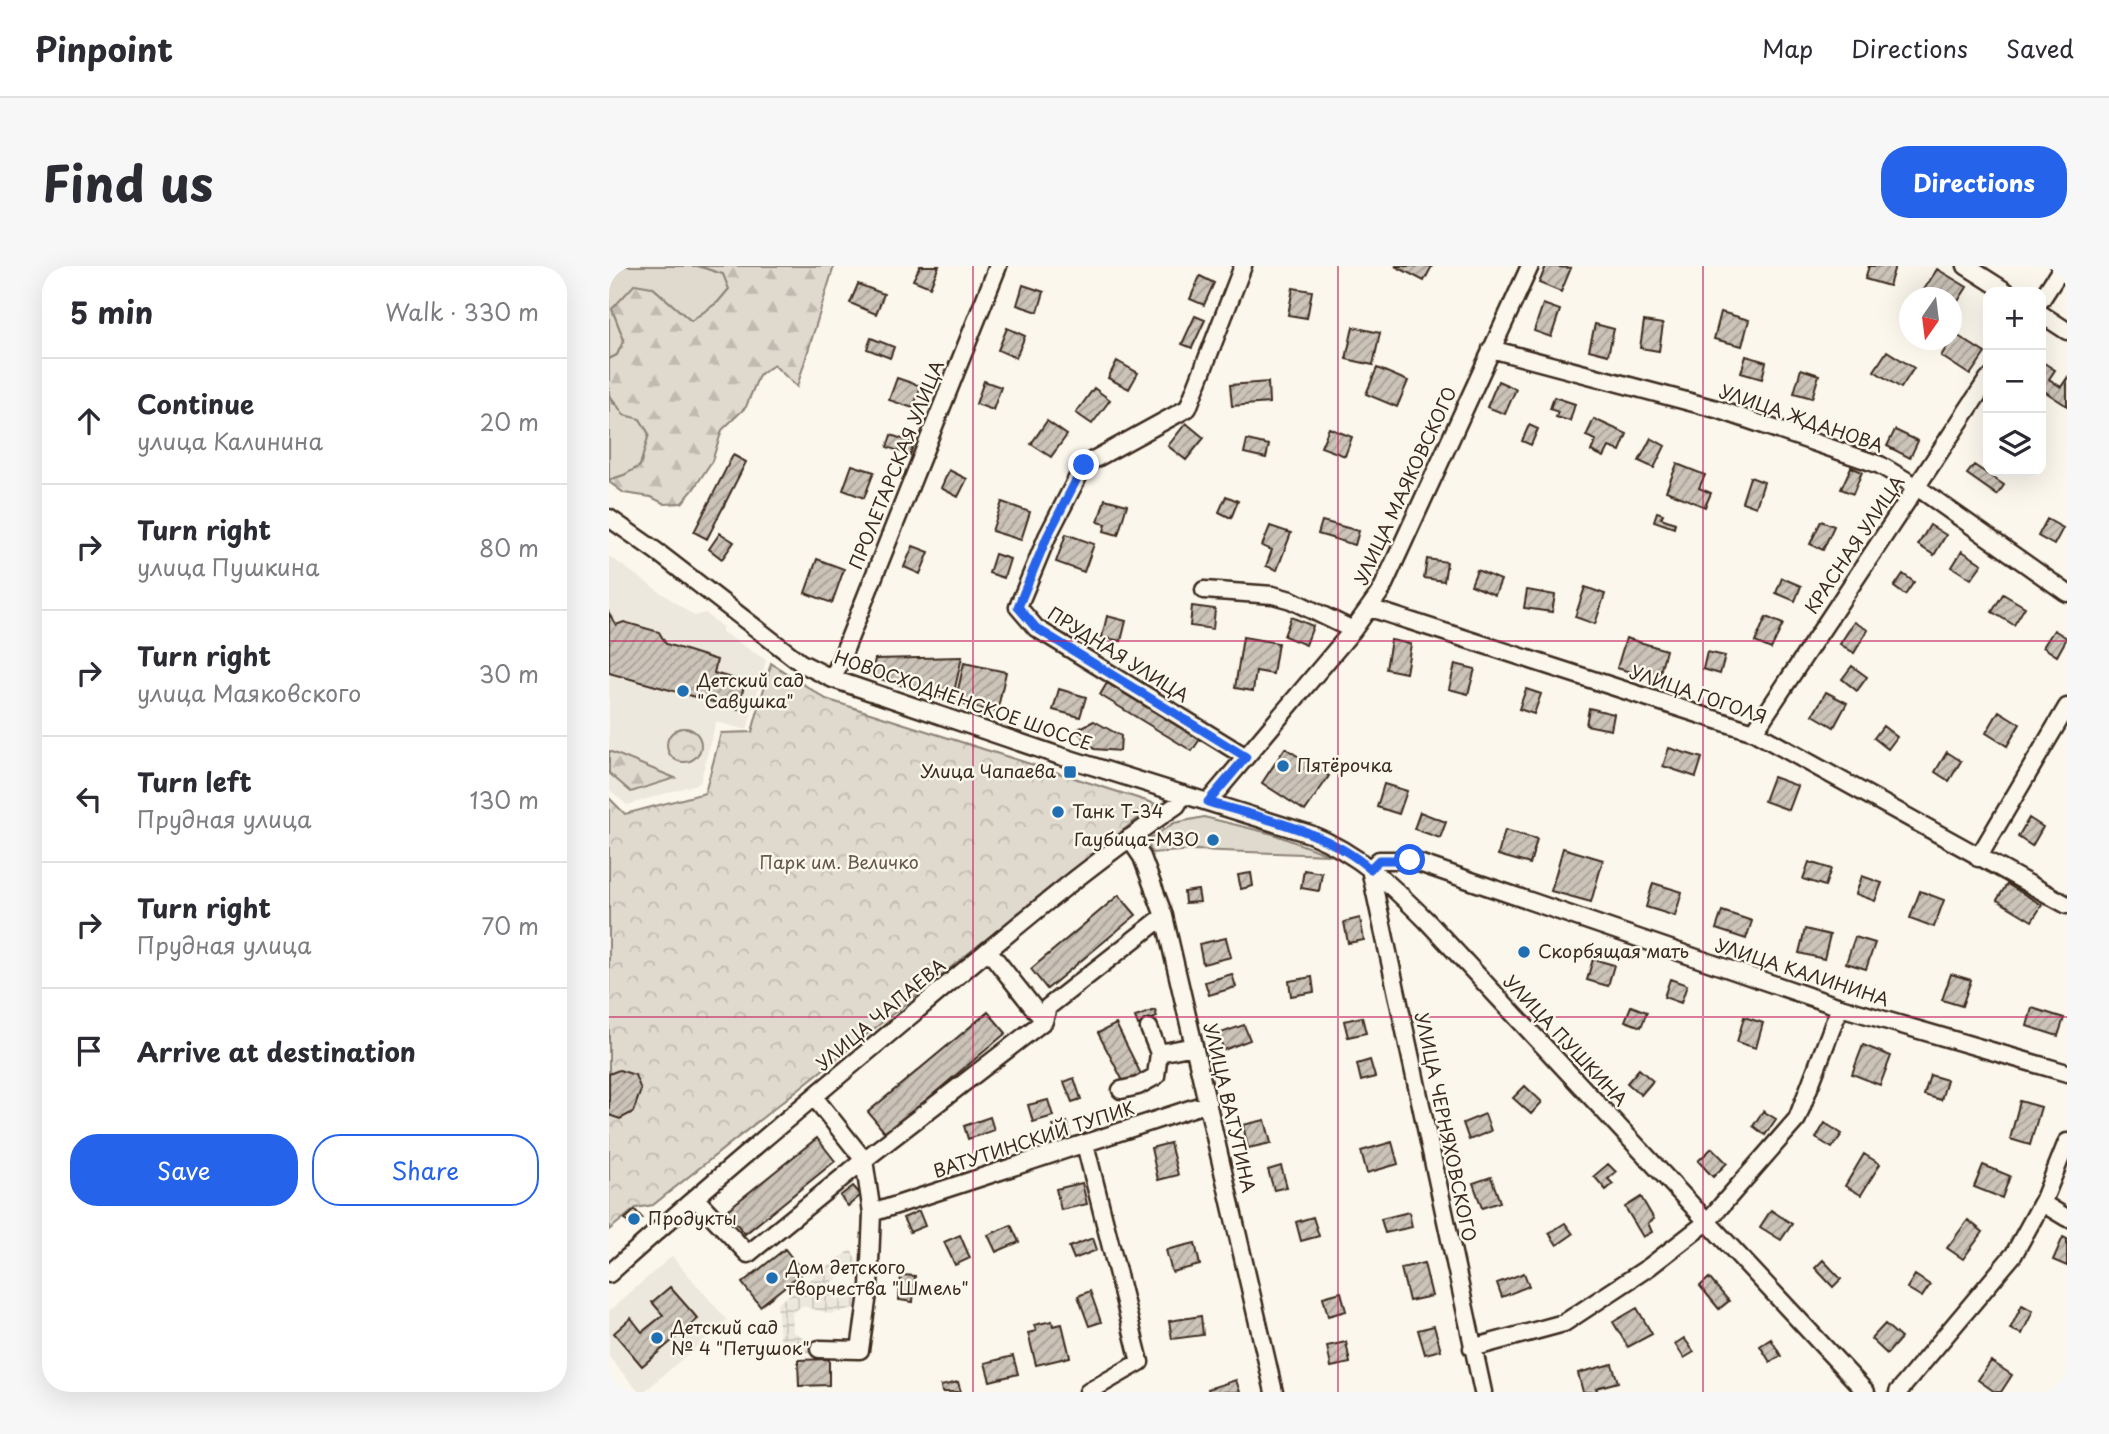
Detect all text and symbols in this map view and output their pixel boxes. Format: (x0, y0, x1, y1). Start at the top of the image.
text: Pinpoint (35, 23, 173, 73)
text: Map (1762, 30, 1813, 66)
text: Directions (1851, 30, 1968, 66)
text: Saved (2006, 30, 2074, 66)
text: Find us (42, 145, 213, 219)
button: Directions (1881, 146, 2067, 218)
north arrow (1899, 287, 1962, 350)
map controls (1983, 287, 2046, 476)
button: + (1983, 287, 2046, 350)
text: 5 min (70, 289, 153, 334)
text: Walk · 330 m (385, 294, 539, 329)
button: − (1983, 350, 2046, 413)
street label: ПРОЛЕТАРСКАЯ УЛИЦА (841, 356, 950, 573)
street label: УЛИЦА ЖДАНОВА (1716, 377, 1887, 458)
street label: УЛИЦА МАЯКОВСКОГО (1347, 382, 1463, 589)
text: Continue (137, 384, 254, 423)
icon: ahead (70, 402, 108, 440)
text: 20 m (480, 404, 539, 439)
button: layers (1983, 413, 2046, 476)
text: улица Калинина (137, 423, 323, 458)
route end (1068, 449, 1099, 480)
street label: КРАСНАЯ УЛИЦА (1797, 469, 1910, 619)
text: Turn right (137, 510, 271, 549)
icon: right (70, 528, 108, 566)
text: 80 m (479, 530, 539, 565)
text: улица Пушкина (137, 549, 319, 584)
street label: ПРУДНАЯ УЛИЦА (1043, 599, 1195, 708)
text: Turn right (137, 636, 271, 675)
street label: НОВОСХОДНЕНСКОЕ ШОССЕ (831, 643, 1096, 756)
icon: right (70, 654, 108, 692)
text: 30 m (478, 656, 539, 691)
street label: УЛИЦА ГОГОЛЯ (1626, 657, 1771, 730)
place label: Детский сад "Савушка" (696, 666, 804, 714)
text: улица Маяковского (137, 675, 361, 710)
marker: Детский сад "Савушка" (675, 683, 691, 699)
place label: Пятёрочка (1297, 751, 1393, 778)
place label: Улица Чапаева (921, 757, 1057, 784)
marker: Пятёрочка (1275, 758, 1291, 774)
text: Turn left (137, 762, 252, 801)
marker: Улица Чапаева (1062, 764, 1078, 780)
icon: left (70, 780, 108, 818)
text: 130 m (469, 782, 539, 817)
place label: Танк Т-34 (1072, 797, 1163, 824)
text: Прудная улица (137, 801, 311, 836)
marker: Танк Т-34 (1050, 804, 1066, 820)
place label: Гаубица-МЗО (1074, 825, 1199, 852)
marker: Гаубица-МЗО (1205, 832, 1221, 848)
route start (1394, 844, 1425, 875)
park label: Парк им. Величко (759, 848, 919, 875)
text: Turn right (137, 888, 271, 927)
icon: right (70, 906, 108, 944)
text: 70 m (481, 908, 539, 943)
text: Прудная улица (137, 927, 311, 962)
street label: УЛИЦА КАЛИНИНА (1712, 931, 1893, 1012)
place label: Скорбящая мать (1538, 937, 1689, 964)
marker: Скорбящая мать (1516, 944, 1532, 960)
street label: УЛИЦА ЧАПАЕВА (809, 951, 951, 1076)
street label: УЛИЦА ПУШКИНА (1498, 968, 1634, 1112)
street label: УЛИЦА ЧЕРНЯХОВСКОГО (1409, 1010, 1484, 1244)
street label: УЛИЦА ВАТУТИНА (1198, 1020, 1263, 1196)
icon: arrive (70, 1032, 108, 1070)
text: Arrive at destination (137, 1032, 416, 1071)
street label: ВАТУТИНСКИЙ ТУПИК (929, 1093, 1138, 1184)
button: Save (70, 1134, 298, 1206)
button: Share (312, 1134, 539, 1206)
place label: Продукты (648, 1204, 737, 1231)
marker: Продукты (626, 1211, 642, 1227)
place label: Дом детского творчества "Шмель" (785, 1253, 969, 1301)
marker: Дом детского творчества "Шмель" (764, 1270, 780, 1286)
place label: Детский сад № 4 "Петушок" (670, 1313, 810, 1361)
marker: Детский сад № 4 "Петушок" (649, 1330, 665, 1346)

